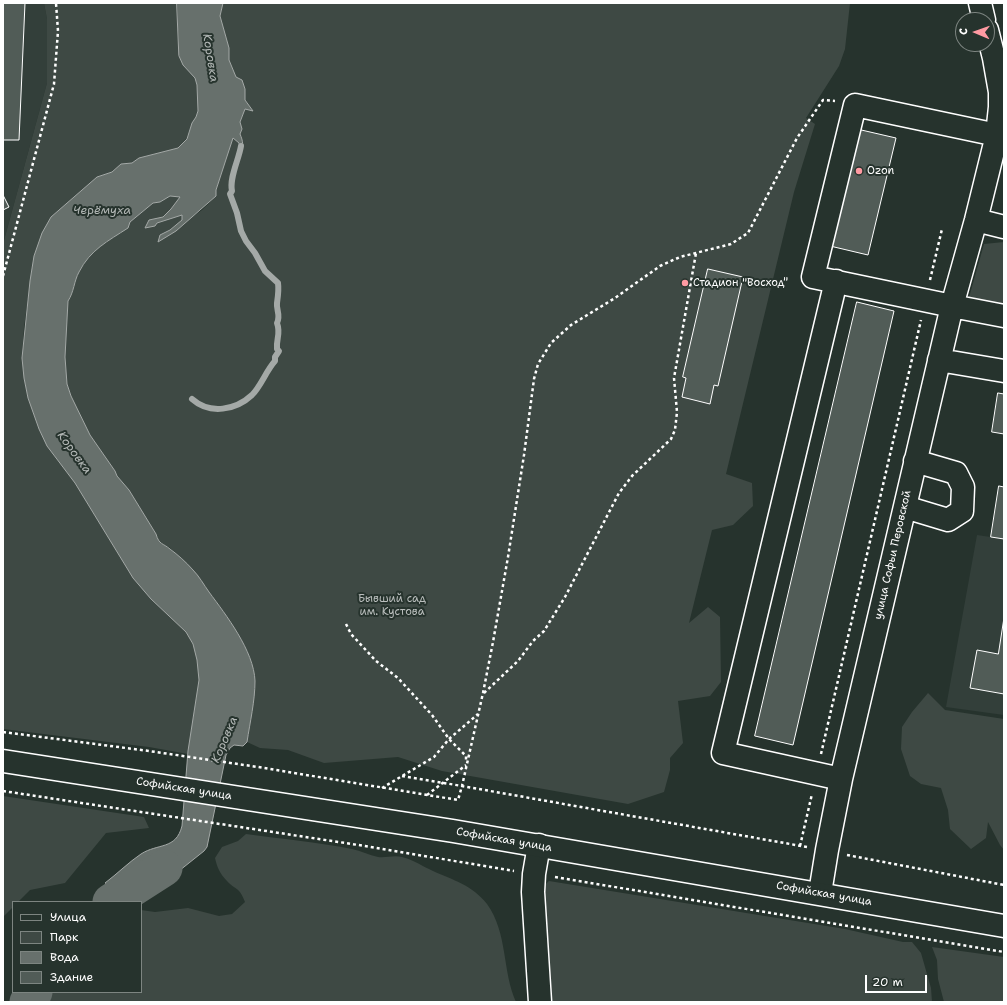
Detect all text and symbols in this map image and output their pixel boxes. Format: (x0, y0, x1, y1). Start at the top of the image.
north arrow (955, 12, 995, 52)
text: С (956, 28, 971, 35)
water label: Коровка (199, 33, 221, 83)
place label: Ozon (867, 164, 894, 178)
marker: Ozon (854, 166, 864, 176)
water label: Черёмуха (73, 204, 131, 218)
place label: Стадион "Восход" (693, 276, 788, 290)
marker: Стадион "Восход" (680, 278, 690, 288)
water label: Коровка (54, 429, 94, 477)
street label: улица Софьи Перовской (872, 489, 914, 621)
park label: Бывший сад им. Кустова (358, 592, 426, 618)
water label: Коровка (209, 715, 241, 765)
street label: Софийская улица (135, 775, 233, 803)
street label: Софийская улица (455, 825, 553, 855)
street label: Софийская улица (775, 879, 873, 909)
legend (12, 901, 142, 993)
text: Улица (50, 909, 86, 925)
text: Парк (50, 929, 78, 945)
text: Вода (50, 949, 79, 965)
scale bar (867, 967, 929, 993)
text: Здание (50, 969, 93, 985)
text: 20 m (872, 974, 903, 990)

